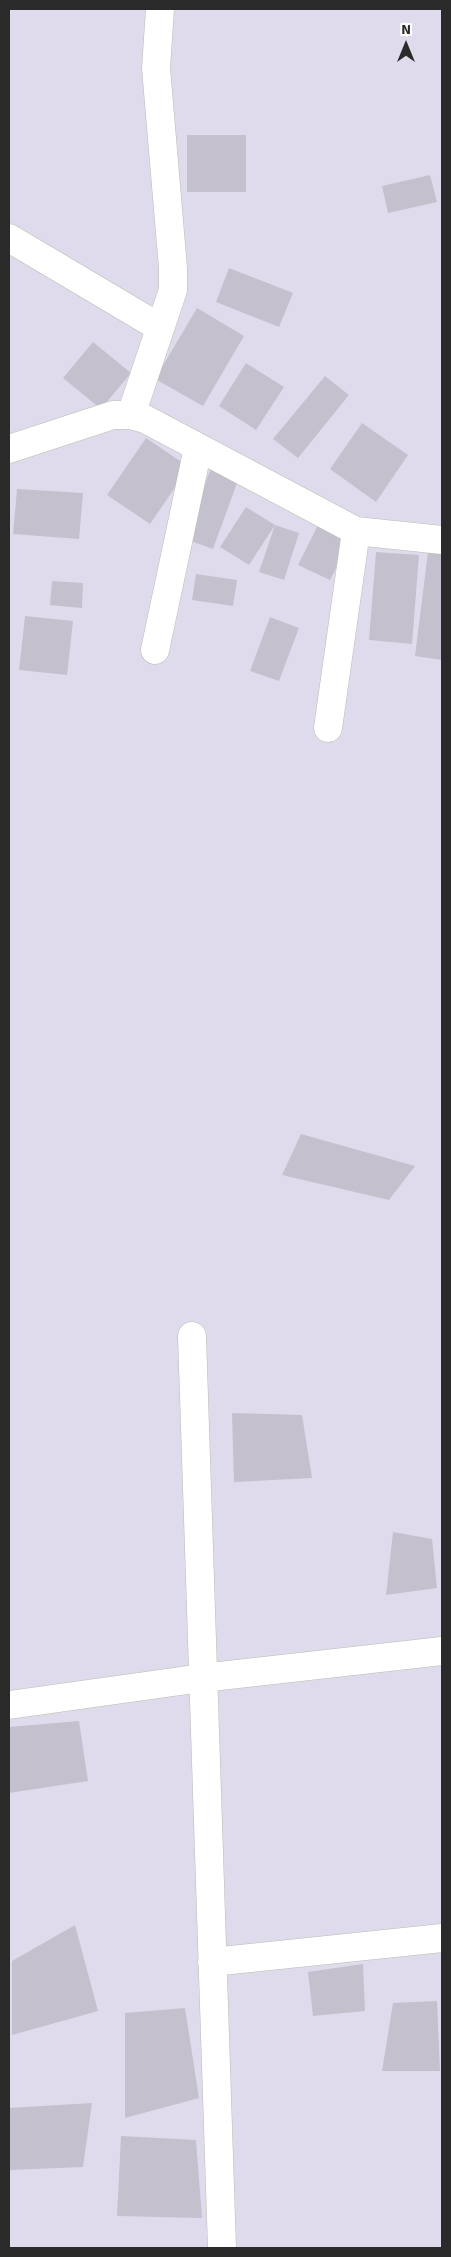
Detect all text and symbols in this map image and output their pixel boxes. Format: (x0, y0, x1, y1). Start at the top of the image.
north arrow (381, 20, 431, 70)
text: N (401, 21, 411, 38)

